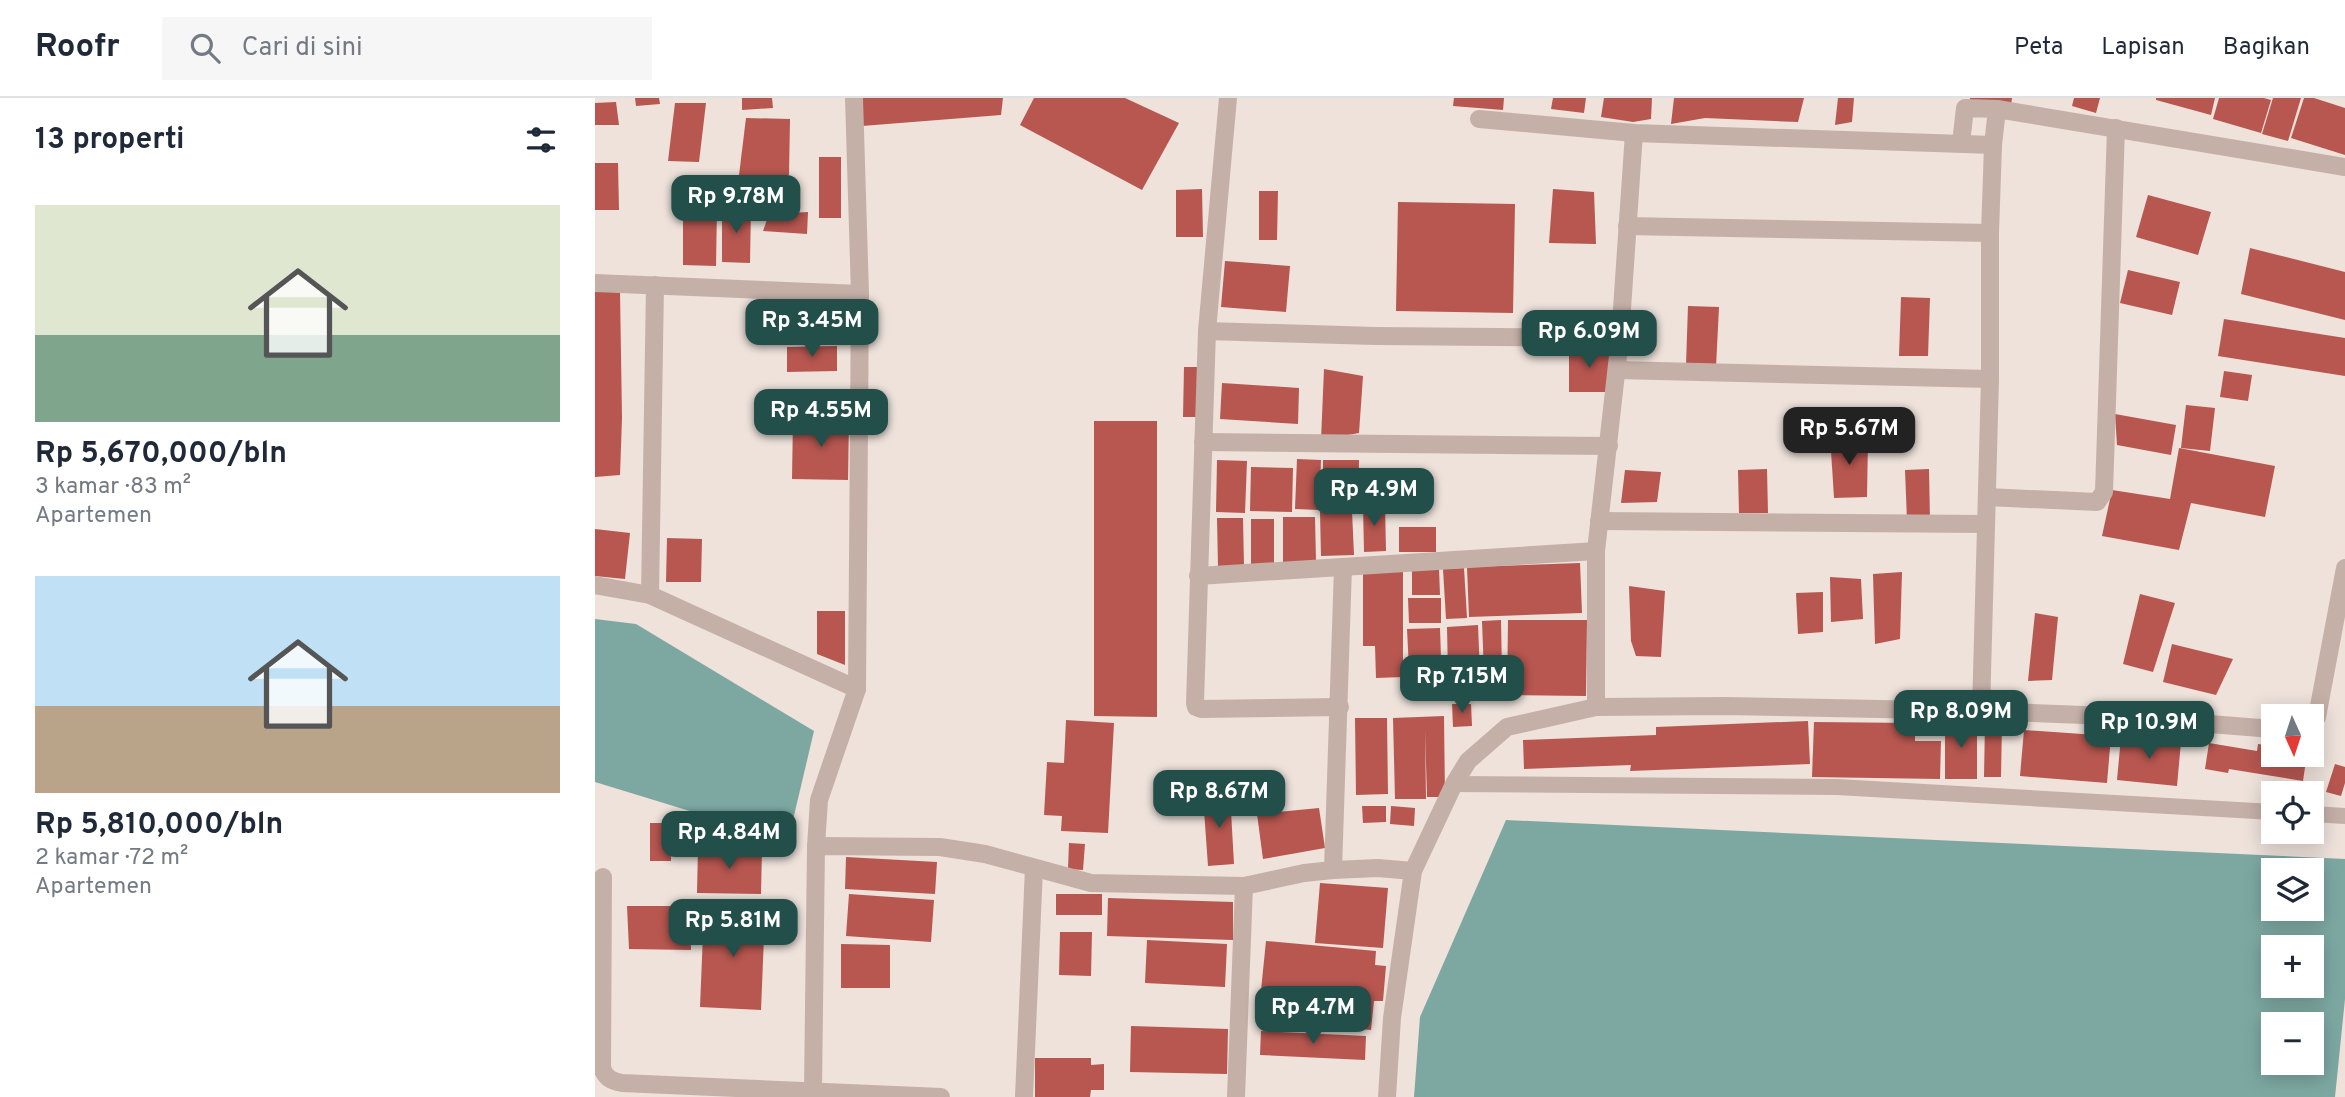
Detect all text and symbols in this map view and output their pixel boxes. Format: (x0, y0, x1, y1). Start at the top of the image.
search box (162, 17, 652, 80)
text: Roofr (35, 27, 120, 69)
icon: search (186, 29, 224, 67)
text: Cari di sini (242, 32, 363, 65)
text: Peta (2014, 33, 2063, 63)
text: Lapisan (2101, 33, 2185, 63)
text: Bagikan (2223, 33, 2310, 63)
icon: filters (522, 121, 560, 159)
text: 13 properti (35, 122, 185, 159)
pin: Rp 9.78M (664, 176, 808, 235)
text: Rp 9.78M (687, 183, 785, 212)
icon: home (235, 250, 361, 376)
pin: Rp 3.45M (740, 300, 884, 359)
text: Rp 3.45M (761, 307, 863, 336)
pin: Rp 6.09M (1517, 310, 1661, 370)
text: Rp 6.09M (1538, 318, 1640, 347)
pin: Rp 4.55M (749, 390, 893, 449)
text: Rp 4.55M (770, 397, 872, 426)
pin: Rp 5.67M (1777, 408, 1921, 467)
text: Rp 5.67M (1799, 415, 1899, 444)
text: Rp 5,670,000/bln (35, 436, 287, 473)
pin: Rp 4.9M (1309, 468, 1439, 528)
text: 3 kamar · 83 m² (35, 473, 191, 502)
text: Rp 4.9M (1330, 476, 1418, 505)
text: Apartemen (35, 502, 152, 531)
icon: home (235, 621, 361, 747)
pin: Rp 7.15M (1390, 656, 1534, 715)
text: Rp 7.15M (1416, 663, 1508, 692)
pin: Rp 8.09M (1889, 690, 2033, 750)
text: Rp 8.09M (1910, 698, 2012, 727)
pin: Rp 10.9M (2077, 702, 2221, 761)
north arrow (2261, 704, 2324, 766)
map controls (2261, 704, 2324, 1075)
text: Rp 10.9M (2100, 709, 2198, 738)
pin: Rp 8.67M (1147, 770, 1291, 830)
text: Rp 8.67M (1169, 778, 1269, 807)
button: locate (2261, 781, 2324, 844)
text: Rp 5,810,000/bln (35, 807, 283, 844)
pin: Rp 4.84M (657, 812, 801, 871)
text: Rp 4.84M (677, 819, 781, 848)
text: 2 kamar · 72 m² (35, 844, 188, 873)
button: layers (2261, 858, 2324, 921)
text: Apartemen (35, 873, 152, 902)
pin: Rp 5.81M (661, 900, 805, 959)
text: Rp 5.81M (685, 907, 781, 936)
button: + (2261, 935, 2324, 998)
pin: Rp 4.7M (1248, 986, 1378, 1046)
text: Rp 4.7M (1271, 994, 1355, 1023)
button: − (2261, 1012, 2324, 1075)

